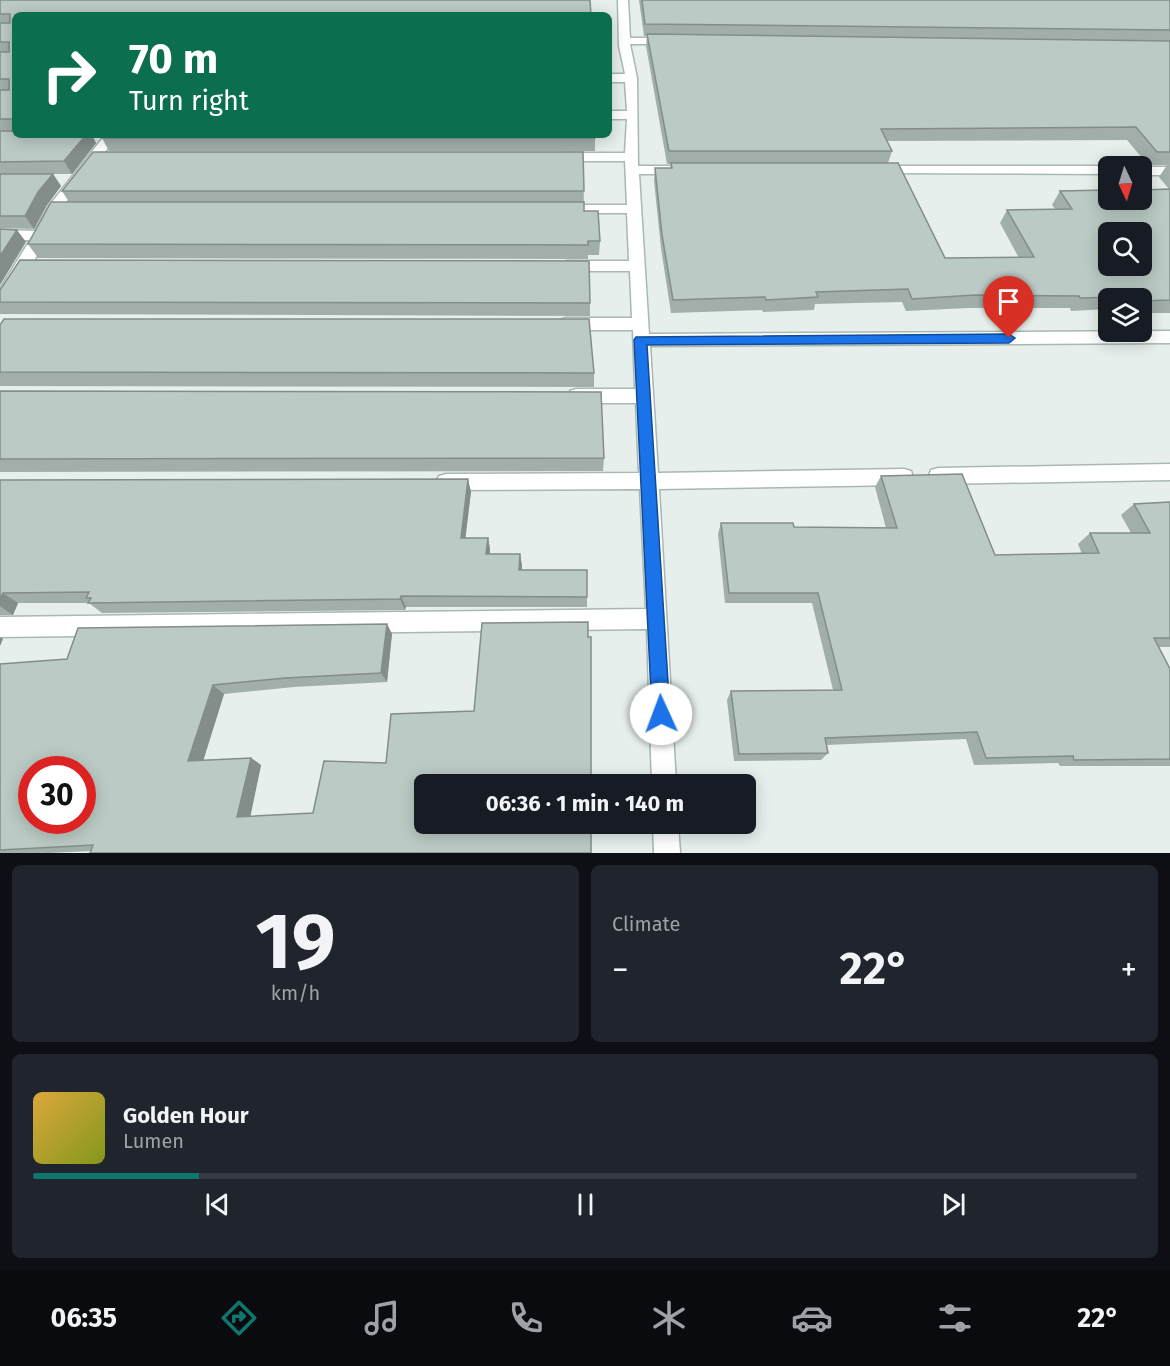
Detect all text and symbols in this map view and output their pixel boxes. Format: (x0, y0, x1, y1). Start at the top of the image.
text: 70 m (129, 34, 218, 84)
icon: right (30, 36, 108, 114)
text: Turn right (129, 85, 249, 117)
north arrow (1098, 156, 1152, 210)
map controls (1098, 156, 1152, 342)
button: search (1098, 222, 1152, 276)
pin (983, 276, 1034, 338)
icon: arrive (992, 285, 1025, 318)
button: layers (1098, 288, 1152, 342)
position arrow (629, 682, 693, 746)
speed limit sign: 30 (18, 756, 96, 834)
text: 06:36 · 1 min · 140 m (486, 790, 684, 817)
text: 19 (256, 895, 335, 989)
text: Climate (612, 912, 680, 936)
text: 22° (840, 942, 910, 996)
text: − (612, 950, 629, 990)
text: + (1121, 950, 1137, 990)
text: km/h (271, 981, 320, 1005)
text: Golden Hour (123, 1102, 249, 1129)
text: Lumen (123, 1129, 184, 1153)
icon: previous (201, 1188, 234, 1221)
icon: pause (569, 1188, 602, 1221)
icon: next (937, 1188, 970, 1221)
icon: directions (218, 1297, 260, 1339)
icon: music (361, 1297, 403, 1339)
icon: phone (505, 1297, 547, 1339)
icon: climate (648, 1297, 690, 1339)
icon: car (791, 1297, 833, 1339)
icon: filters (934, 1297, 976, 1339)
text: 06:35 (51, 1302, 117, 1334)
text: 22° (1077, 1302, 1119, 1334)

